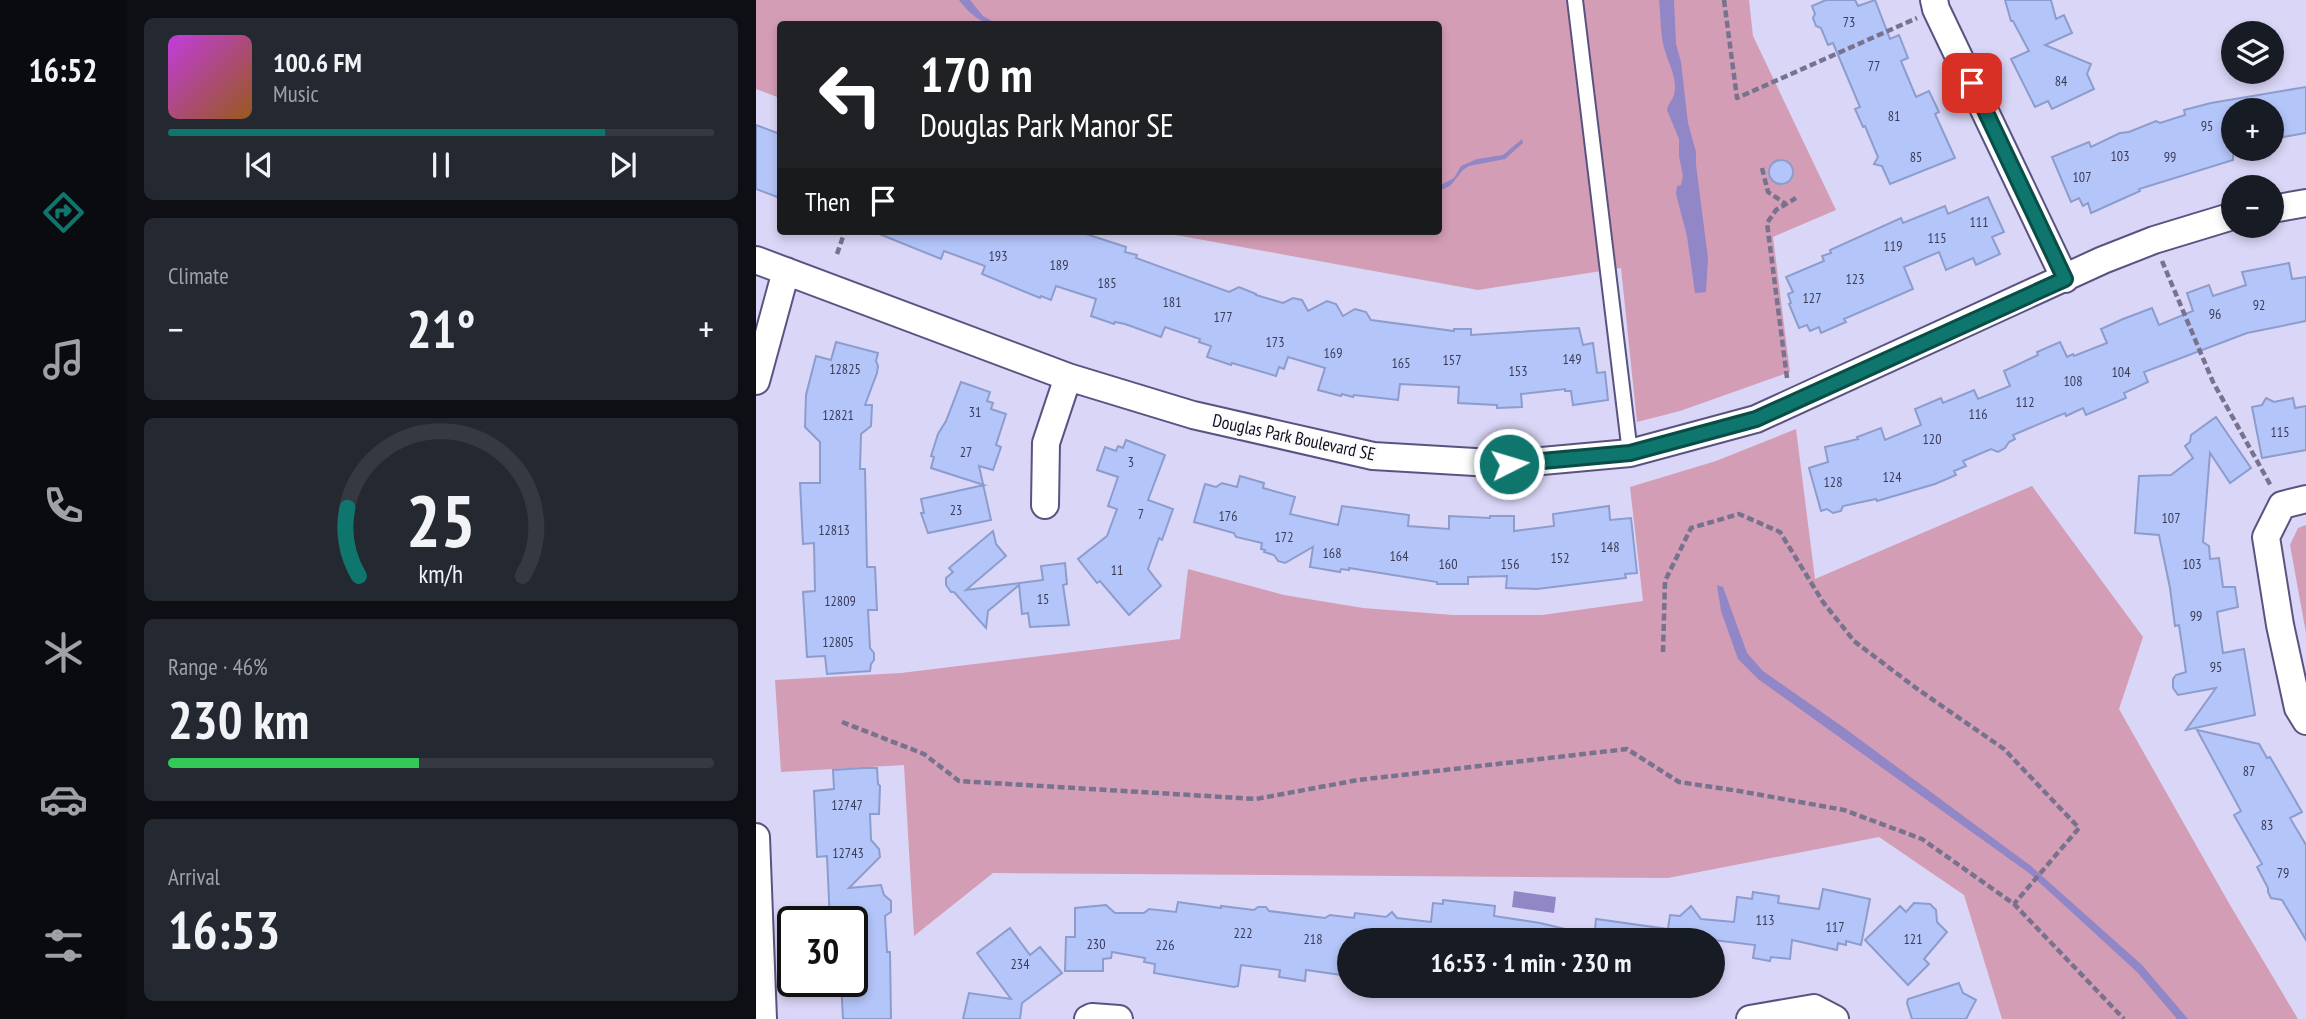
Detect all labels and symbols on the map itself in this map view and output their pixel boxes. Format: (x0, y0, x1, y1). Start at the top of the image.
house number: 73 (1843, 13, 1855, 31)
pin (1942, 53, 2002, 113)
house number: 77 (1868, 57, 1880, 75)
house number: 84 (2055, 72, 2068, 90)
house number: 81 (1888, 107, 1900, 125)
house number: 95 (2201, 117, 2213, 135)
house number: 103 (2111, 147, 2129, 165)
house number: 85 (1910, 148, 1922, 166)
house number: 99 (2164, 148, 2176, 166)
house number: 107 (2073, 168, 2091, 186)
house number: 111 (1970, 213, 1988, 231)
house number: 115 (1928, 229, 1946, 247)
house number: 119 (1884, 237, 1902, 255)
house number: 193 (989, 247, 1007, 265)
house number: 189 (1050, 256, 1068, 274)
house number: 123 (1846, 270, 1864, 288)
house number: 185 (1098, 274, 1116, 292)
house number: 127 (1803, 289, 1821, 307)
house number: 181 (1163, 293, 1181, 311)
house number: 92 (2253, 296, 2265, 314)
house number: 96 (2209, 305, 2221, 323)
house number: 177 (1214, 308, 1232, 326)
house number: 173 (1266, 333, 1284, 351)
house number: 169 (1324, 344, 1342, 362)
house number: 149 (1563, 350, 1581, 368)
house number: 157 (1443, 351, 1461, 369)
house number: 165 (1392, 354, 1410, 372)
house number: 12825 (829, 360, 861, 378)
house number: 153 (1509, 362, 1527, 380)
house number: 104 (2112, 363, 2131, 381)
house number: 108 (2064, 372, 2082, 390)
house number: 112 (2016, 393, 2034, 411)
house number: 31 (969, 403, 981, 421)
house number: 116 (1969, 405, 1987, 423)
house number: 12821 (822, 406, 854, 424)
street label: Douglas Park Boulevard SE (1211, 409, 1377, 465)
house number: 115 (2271, 423, 2289, 441)
position arrow (1472, 427, 1546, 501)
house number: 120 (1923, 430, 1941, 448)
house number: 27 (960, 443, 972, 461)
house number: 3 (1128, 453, 1134, 471)
house number: 124 (1883, 468, 1902, 486)
house number: 128 (1824, 473, 1842, 491)
house number: 23 (950, 501, 962, 519)
house number: 7 (1138, 505, 1144, 523)
house number: 176 (1219, 507, 1237, 525)
house number: 107 (2162, 509, 2180, 527)
house number: 12813 (818, 521, 850, 539)
house number: 172 (1275, 528, 1293, 546)
house number: 148 (1601, 538, 1619, 556)
house number: 168 (1323, 544, 1341, 562)
house number: 164 (1390, 547, 1409, 565)
house number: 152 (1551, 549, 1569, 567)
house number: 160 (1439, 555, 1457, 573)
house number: 156 (1501, 555, 1519, 573)
house number: 103 (2183, 555, 2201, 573)
house number: 11 (1111, 561, 1123, 579)
house number: 15 (1037, 590, 1049, 608)
house number: 12809 (824, 592, 856, 610)
house number: 99 (2190, 607, 2202, 625)
house number: 12805 (822, 633, 854, 651)
house number: 95 (2210, 658, 2222, 676)
house number: 87 (2243, 762, 2255, 780)
house number: 12747 (831, 796, 863, 814)
house number: 83 (2261, 816, 2273, 834)
house number: 12743 (832, 844, 864, 862)
house number: 79 (2277, 864, 2289, 882)
speed limit sign: 30 (777, 906, 868, 997)
house number: 113 (1756, 911, 1774, 929)
house number: 117 (1826, 918, 1844, 936)
house number: 222 (1234, 924, 1252, 942)
house number: 218 (1304, 930, 1322, 948)
house number: 121 (1904, 930, 1922, 948)
house number: 230 (1087, 935, 1105, 953)
house number: 226 (1156, 936, 1174, 954)
house number: 234 (1011, 955, 1030, 973)

